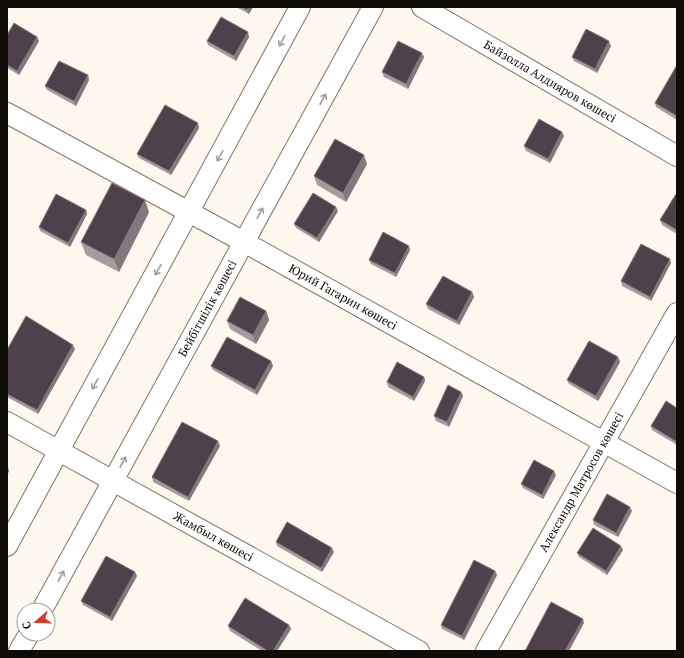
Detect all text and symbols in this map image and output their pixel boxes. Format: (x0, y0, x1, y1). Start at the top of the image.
one-way arrow (277, 35, 285, 47)
street label: Байзолла Алдияров көшесі (481, 37, 619, 126)
one-way arrow (319, 93, 327, 105)
one-way arrow (215, 149, 223, 161)
one-way arrow (257, 207, 264, 219)
street label: Бейбітшілік көшесі (175, 257, 240, 359)
street label: Юрий Гагарин көшесі (286, 260, 400, 333)
one-way arrow (153, 264, 161, 276)
one-way arrow (91, 378, 99, 390)
street label: Александр Матросов көшесі (536, 409, 627, 554)
one-way arrow (120, 456, 128, 468)
street label: Жамбыл көшесі (171, 508, 257, 565)
one-way arrow (57, 570, 65, 582)
north arrow (16, 602, 56, 642)
text: С (19, 620, 34, 631)

